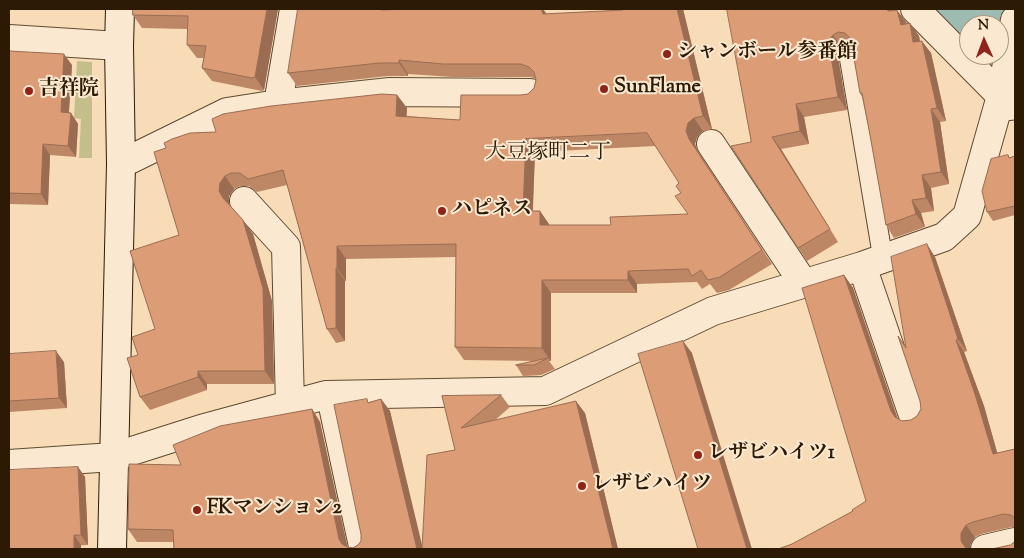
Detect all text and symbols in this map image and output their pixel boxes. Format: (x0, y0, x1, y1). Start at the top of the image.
north arrow (959, 15, 1009, 65)
text: N (978, 16, 989, 36)
place label: シャンボール参番館 (677, 42, 857, 66)
marker: シャンボール参番館 (661, 48, 673, 60)
place label: SunFlame (614, 77, 701, 101)
place label: 吉祥院 (39, 79, 99, 103)
marker: SunFlame (598, 83, 610, 95)
marker: 吉祥院 (23, 85, 35, 97)
district label: 大豆塚町二丁 (485, 141, 611, 167)
place label: ハピネス (452, 199, 532, 223)
marker: ハピネス (436, 205, 448, 217)
place label: レザビハイツ1 (708, 443, 835, 467)
marker: レザビハイツ1 (692, 449, 704, 461)
place label: レザビハイツ (592, 474, 712, 498)
marker: レザビハイツ (576, 480, 588, 492)
place label: FKマンション2 (207, 498, 342, 522)
marker: FKマンション2 (191, 504, 203, 516)

